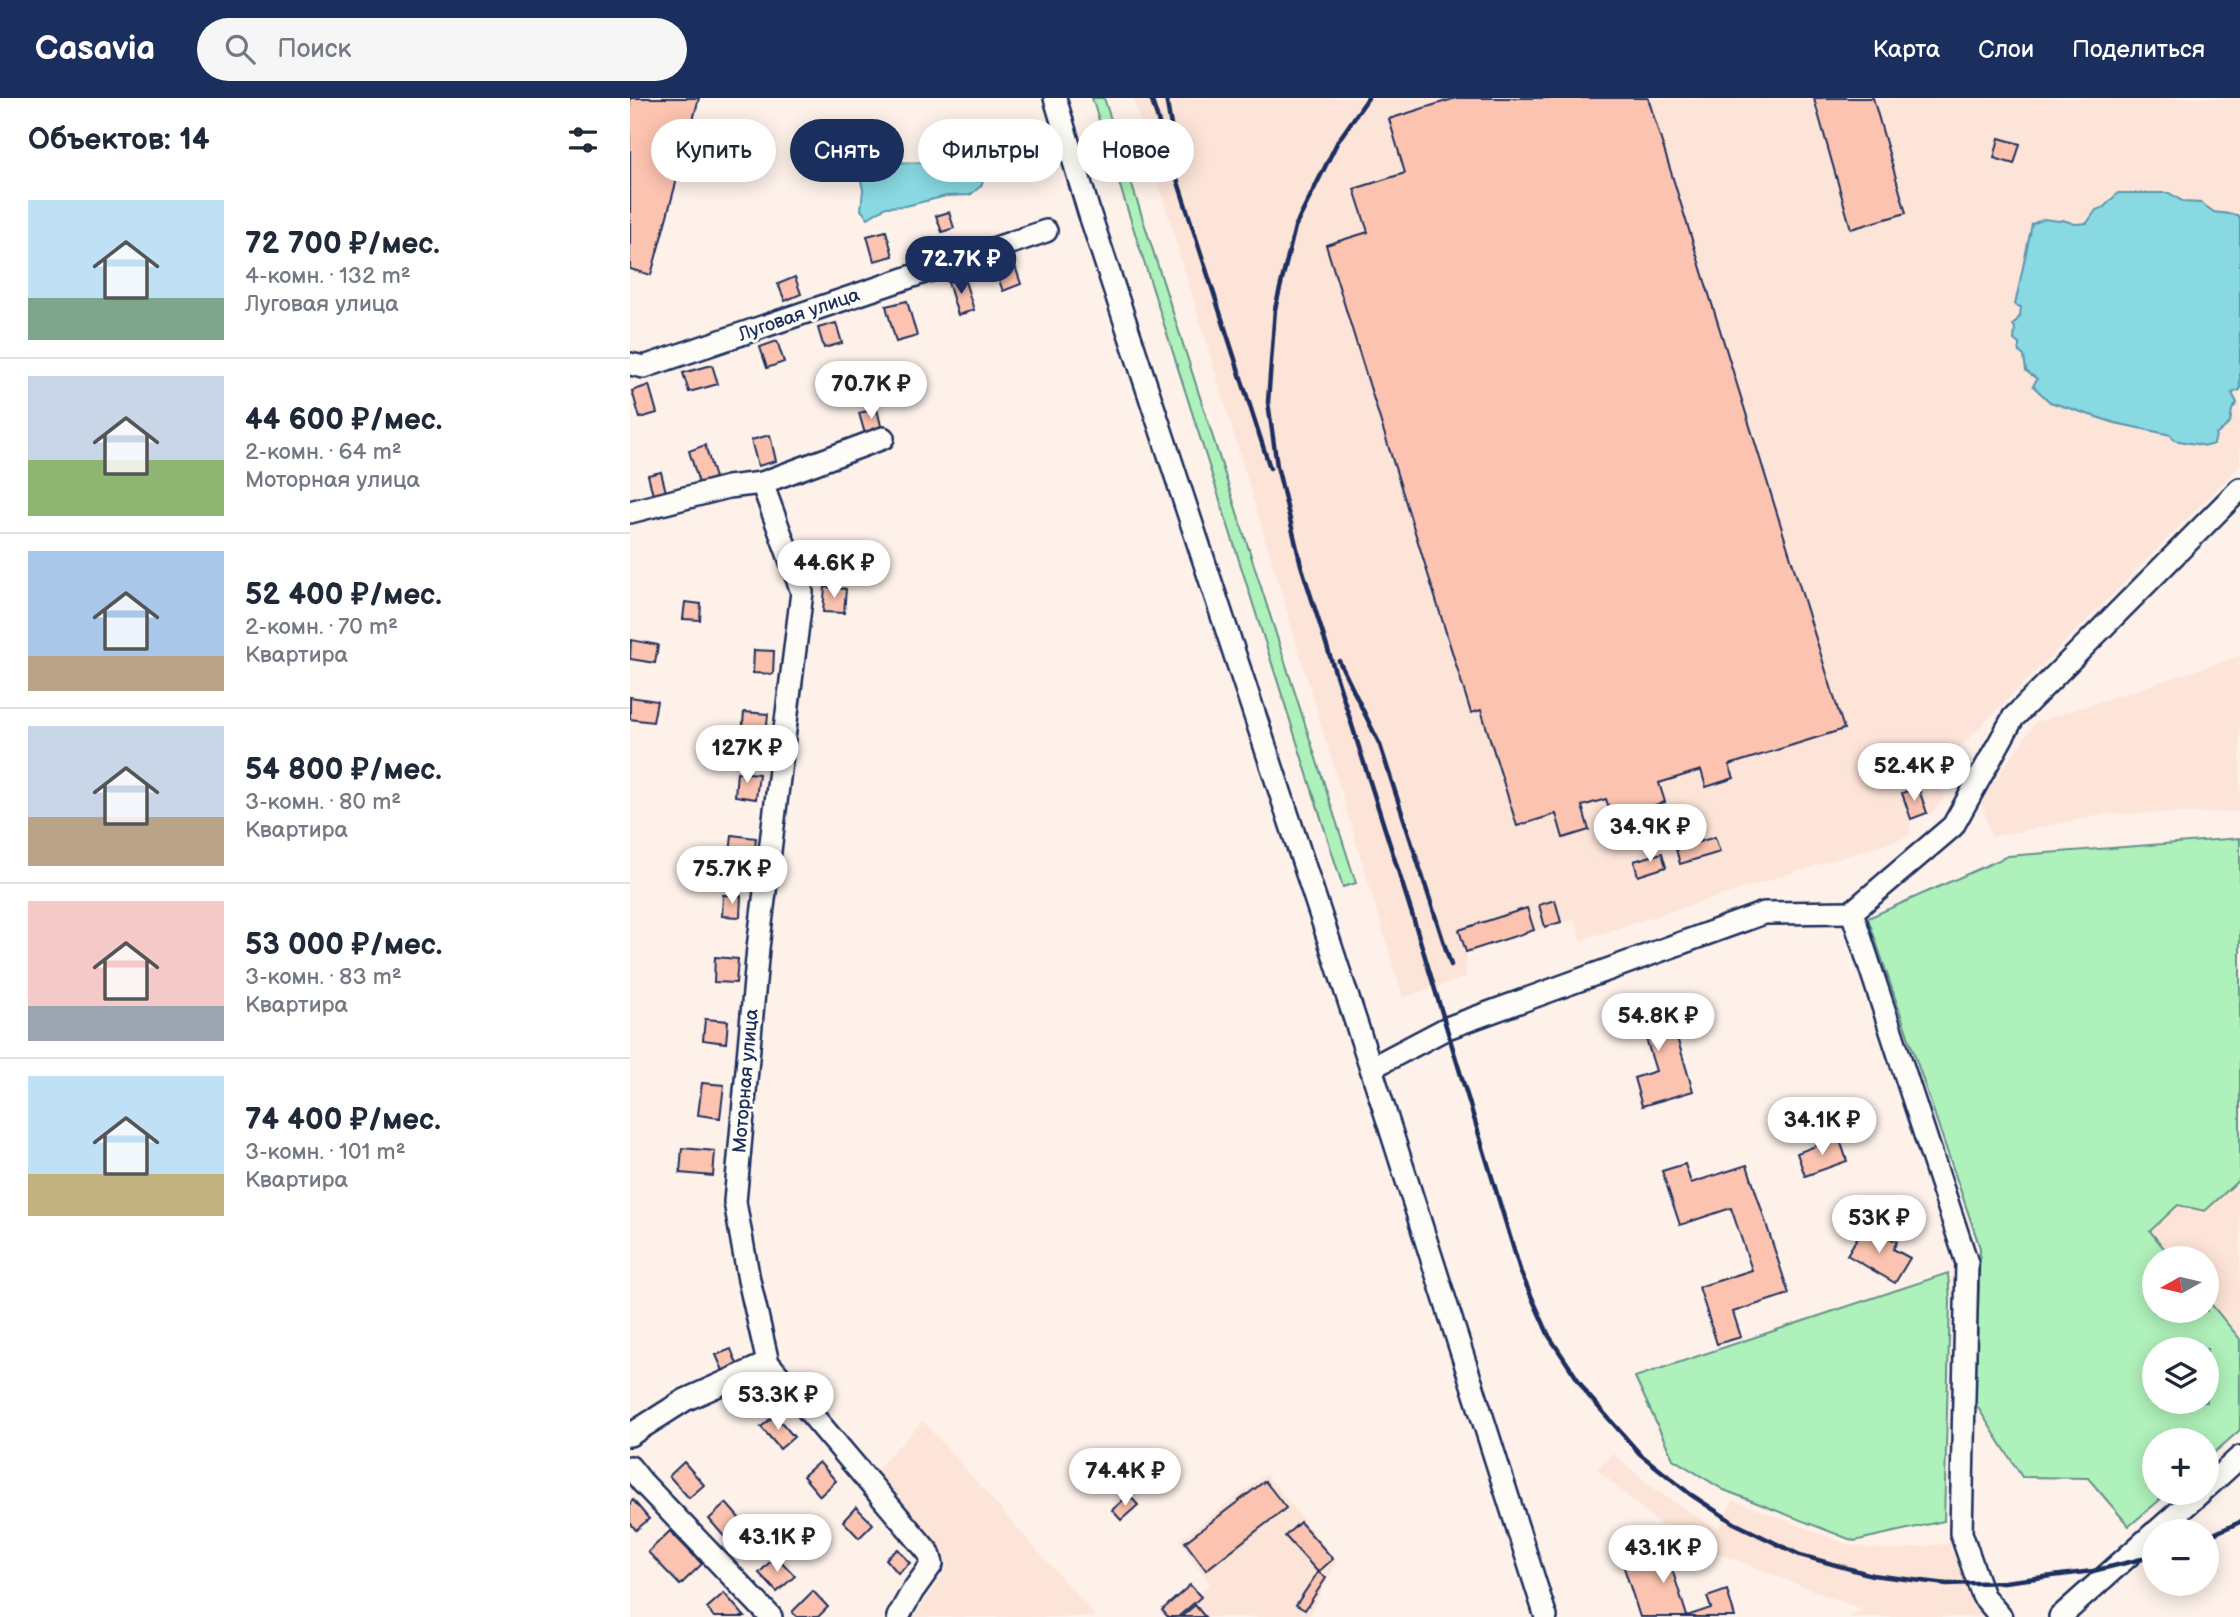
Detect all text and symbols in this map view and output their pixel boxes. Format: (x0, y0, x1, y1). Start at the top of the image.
search box (197, 18, 687, 81)
text: Casavia (35, 29, 155, 69)
icon: search (221, 30, 259, 68)
text: Поиск (277, 34, 351, 65)
text: Карта (1873, 35, 1940, 64)
text: Слои (1978, 35, 2034, 64)
text: Поделиться (2072, 35, 2205, 64)
chip: Купить (651, 119, 776, 182)
chip: Снять (790, 119, 904, 182)
chip: Фильтры (918, 119, 1063, 182)
chip: Новое (1077, 119, 1194, 182)
icon: filters (564, 121, 602, 159)
text: Объектов: 14 (28, 122, 210, 158)
text: 72 700 ₽/мес. (245, 226, 440, 262)
icon: home (84, 228, 168, 312)
pin: 72.7K ₽ (896, 236, 1026, 296)
text: 72.7K ₽ (921, 245, 1001, 273)
text: 4-комн. · 132 m² (245, 262, 411, 290)
street label: Луговая улица (734, 283, 863, 347)
text: Луговая улица (245, 290, 399, 318)
pin: 70.7K ₽ (806, 362, 936, 421)
text: 70.7K ₽ (831, 370, 911, 398)
text: 44 600 ₽/мес. (245, 402, 442, 438)
icon: home (84, 404, 168, 488)
text: 2-комн. · 64 m² (245, 438, 402, 466)
text: Моторная улица (245, 466, 420, 494)
pin: 44.6K ₽ (769, 540, 899, 600)
text: 44.6K ₽ (793, 549, 875, 577)
text: 52 400 ₽/мес. (245, 577, 442, 613)
icon: home (84, 579, 168, 663)
text: 2-комн. · 70 m² (245, 613, 398, 641)
text: Квартира (245, 641, 348, 669)
pin: 127K ₽ (690, 726, 804, 785)
text: 127K ₽ (712, 734, 782, 762)
pin: 52.4K ₽ (1849, 744, 1979, 803)
text: 54 800 ₽/мес. (245, 752, 442, 788)
text: 52.4K ₽ (1874, 752, 1954, 780)
icon: home (84, 754, 168, 838)
text: 3-комн. · 80 m² (245, 788, 401, 816)
pin: 34.9K ₽ (1585, 804, 1715, 864)
text: 34.9K ₽ (1610, 813, 1690, 841)
text: Квартира (245, 816, 348, 844)
pin: 75.7K ₽ (667, 846, 797, 906)
text: 75.7K ₽ (693, 855, 771, 883)
text: 53 000 ₽/мес. (245, 927, 442, 963)
icon: home (84, 929, 168, 1013)
text: 3-комн. · 83 m² (245, 963, 402, 991)
text: Квартира (245, 991, 348, 1019)
pin: 54.8K ₽ (1593, 993, 1723, 1053)
text: 54.8K ₽ (1618, 1002, 1698, 1030)
street label: Моторная улица (728, 1008, 764, 1154)
pin: 34.1K ₽ (1757, 1098, 1887, 1157)
text: 74 400 ₽/мес. (245, 1102, 441, 1138)
icon: home (84, 1104, 168, 1188)
text: 34.1K ₽ (1784, 1106, 1860, 1134)
text: 3-комн. · 101 m² (245, 1138, 406, 1166)
text: Квартира (245, 1166, 348, 1194)
pin: 53K ₽ (1830, 1196, 1928, 1255)
text: 53K ₽ (1848, 1204, 1910, 1232)
north arrow (2142, 1246, 2219, 1323)
map controls (2142, 1246, 2219, 1596)
button: layers (2142, 1337, 2219, 1414)
pin: 53.3K ₽ (713, 1372, 843, 1432)
text: 53.3K ₽ (738, 1381, 818, 1409)
button: + (2142, 1428, 2219, 1505)
pin: 74.4K ₽ (1060, 1448, 1190, 1508)
text: 74.4K ₽ (1085, 1457, 1165, 1485)
pin: 43.1K ₽ (712, 1514, 842, 1574)
button: − (2142, 1519, 2219, 1596)
text: 43.1K ₽ (739, 1523, 815, 1551)
pin: 43.1K ₽ (1598, 1526, 1728, 1585)
text: 43.1K ₽ (1625, 1534, 1701, 1562)

